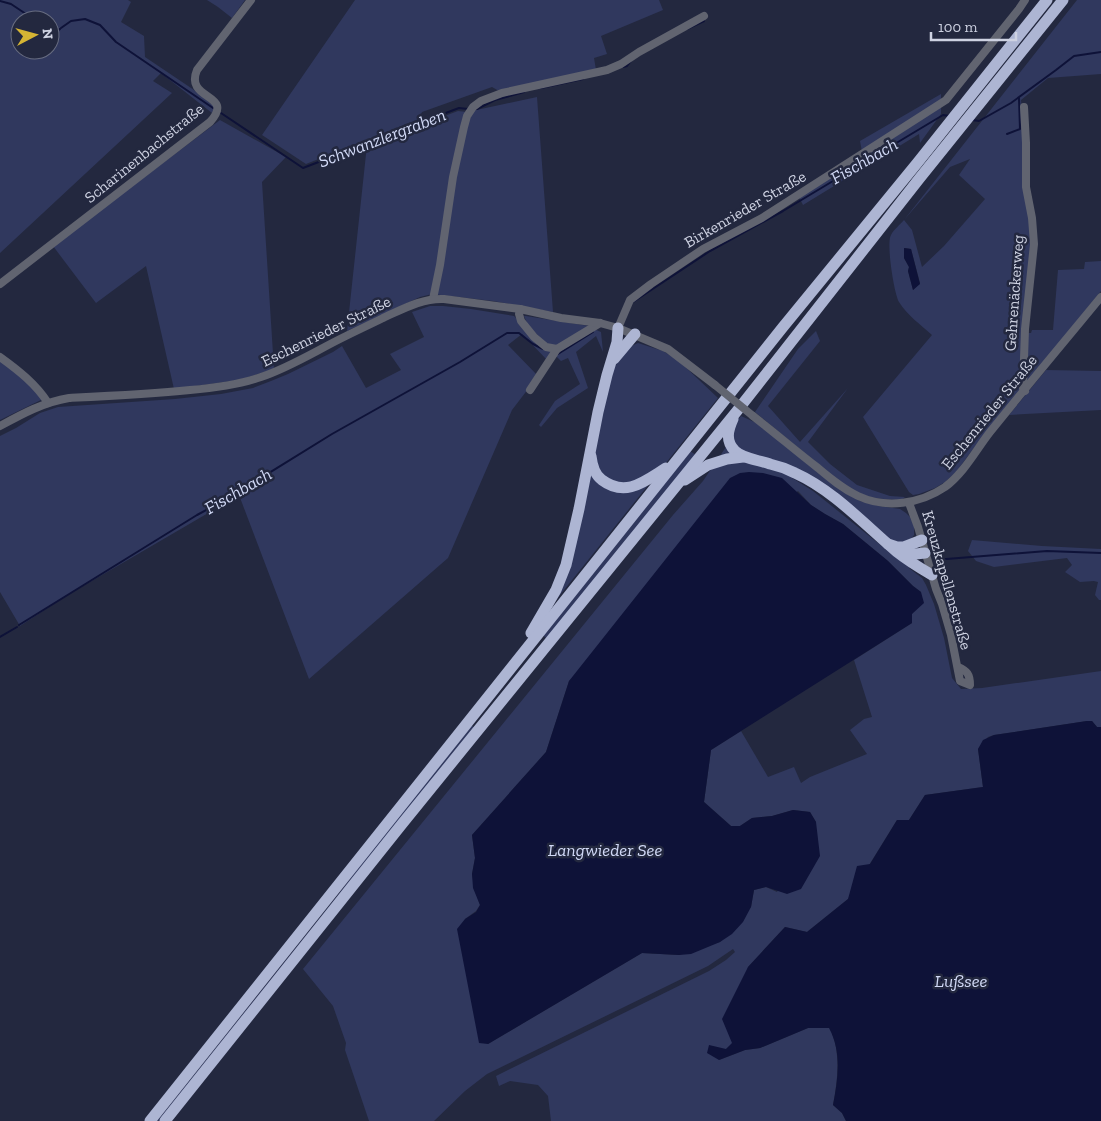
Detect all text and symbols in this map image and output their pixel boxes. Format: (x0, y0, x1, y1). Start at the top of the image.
north arrow (10, 10, 60, 60)
scale bar (931, 10, 1016, 42)
text: 100 m (938, 18, 977, 36)
text: N (38, 28, 56, 40)
street label: Scharinenbachstraße (81, 99, 207, 207)
water label: Schwanzlergraben (315, 104, 449, 172)
water label: Fischbach (826, 133, 902, 189)
street label: Birkenrieder Straße (681, 166, 809, 252)
street label: Gehrenäckerweg (1000, 234, 1028, 352)
street label: Eschenrieder Straße (258, 291, 394, 371)
street label: Eschenrieder Straße (937, 351, 1041, 473)
water label: Fischbach (200, 463, 276, 519)
street label: Kreuzkapellenstraße (918, 508, 976, 652)
water label: Langwieder See (548, 839, 662, 861)
water label: Lußsee (935, 970, 988, 992)

